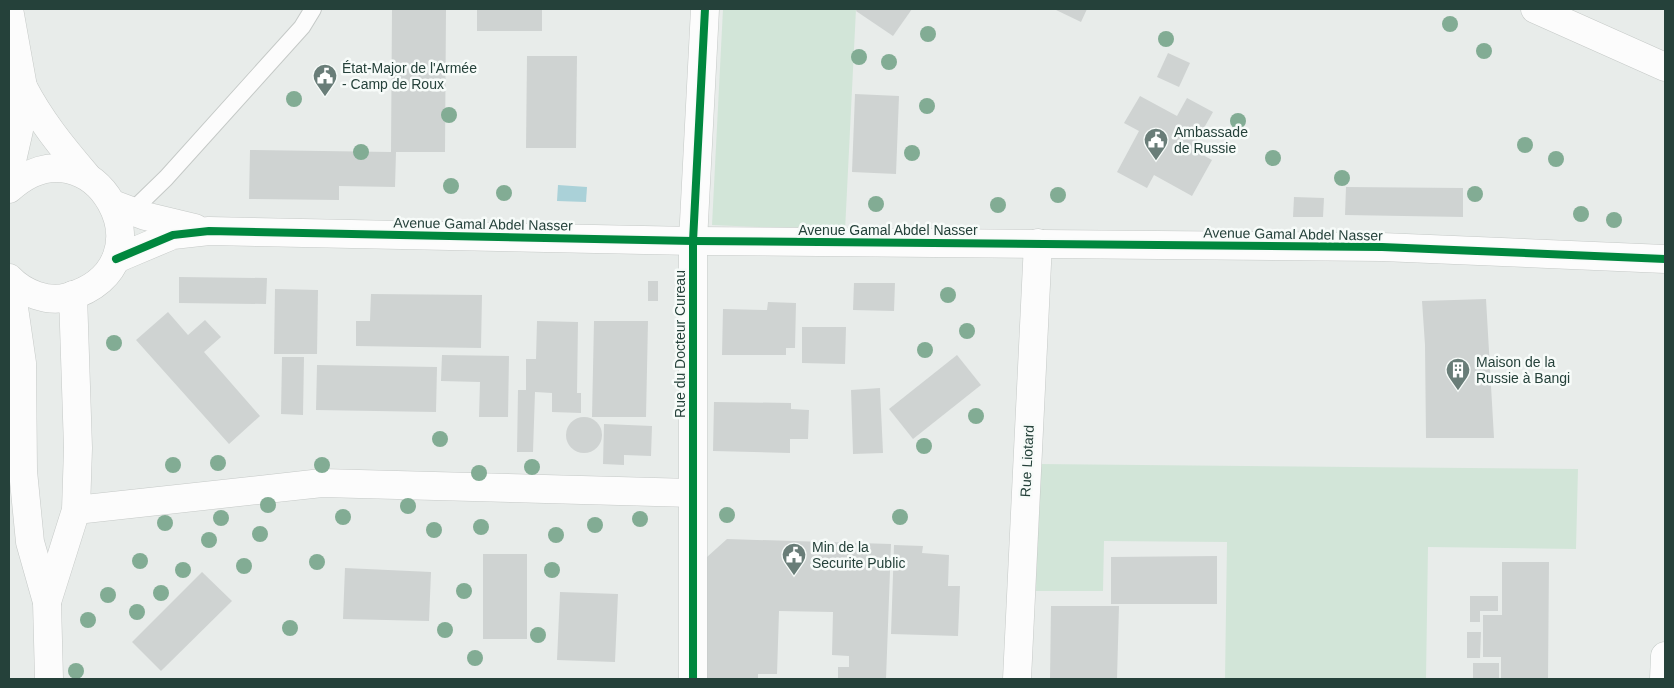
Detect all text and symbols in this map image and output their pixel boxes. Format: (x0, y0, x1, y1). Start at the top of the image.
place label: État-Major de l'Armée - Camp de Roux (342, 60, 477, 92)
public building icon: État-Major de l'Armée - Camp de Roux (312, 63, 338, 97)
place label: Ambassade de Russie (1174, 124, 1248, 156)
public building icon: Ambassade de Russie (1143, 127, 1169, 161)
street label: Avenue Gamal Abdel Nasser (393, 214, 573, 234)
street label: Avenue Gamal Abdel Nasser (798, 222, 978, 238)
street label: Avenue Gamal Abdel Nasser (1203, 224, 1383, 244)
street label: Rue du Docteur Cureau (672, 270, 688, 418)
place label: Maison de la Russie à Bangi (1476, 354, 1570, 386)
building icon: Maison de la Russie à Bangi (1445, 357, 1471, 391)
street label: Rue Liotard (1017, 424, 1037, 498)
place label: Min de la Securite Public (812, 539, 905, 571)
public building icon: Min de la Securite Public (781, 542, 807, 576)

